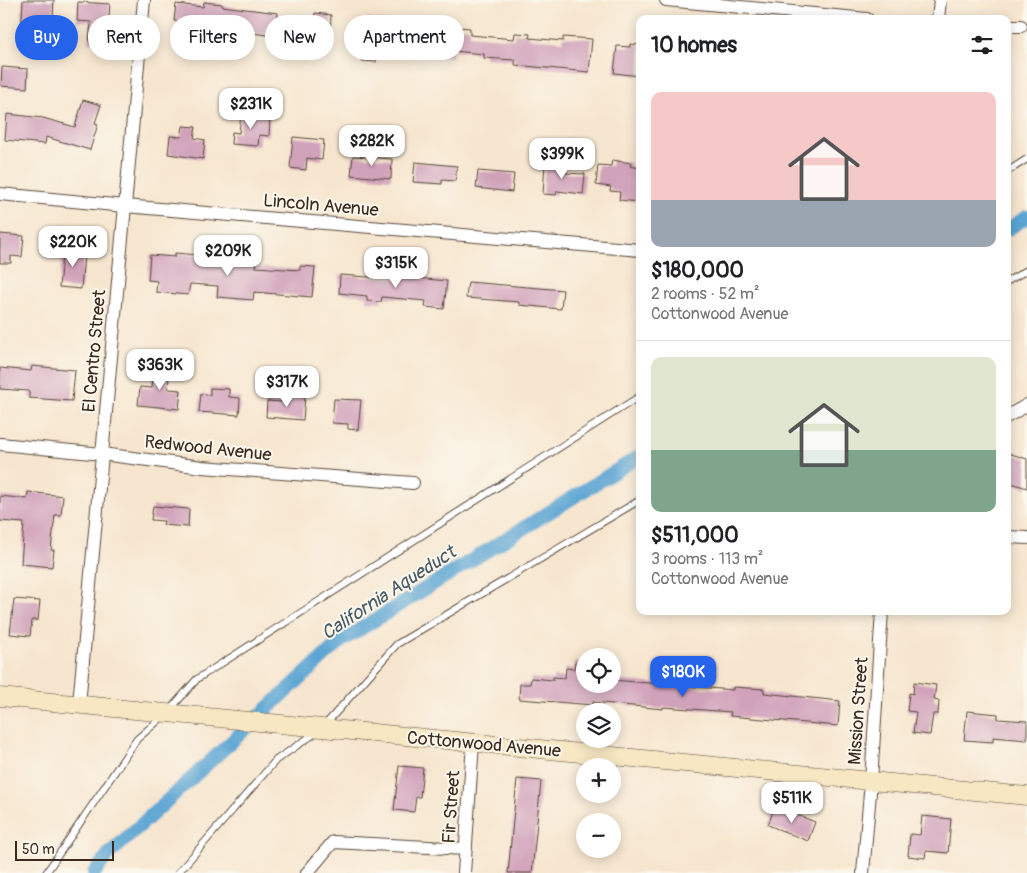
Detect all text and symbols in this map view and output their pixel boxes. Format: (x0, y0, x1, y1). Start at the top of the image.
chip: Buy (15, 15, 78, 60)
chip: Rent (88, 15, 160, 60)
chip: Filters (170, 15, 255, 60)
chip: New (265, 15, 334, 60)
chip: Apartment (344, 15, 464, 60)
icon: filters (968, 31, 996, 59)
text: 10 homes (651, 32, 737, 59)
pin: $231K (216, 88, 286, 130)
text: $231K (230, 94, 272, 114)
pin: $282K (337, 124, 407, 167)
icon: home (779, 124, 869, 214)
text: $282K (350, 131, 394, 151)
pin: $399K (527, 138, 597, 180)
text: $399K (540, 144, 584, 164)
street label: Lincoln Avenue (262, 189, 380, 222)
pin: $220K (38, 226, 108, 268)
text: $220K (49, 232, 97, 252)
pin: $209K (193, 234, 263, 277)
text: $209K (205, 241, 251, 261)
pin: $315K (361, 246, 431, 289)
text: $315K (375, 253, 417, 273)
text: $180,000 (651, 257, 744, 284)
text: 2 rooms · 52 m² (651, 284, 760, 304)
street label: El Centro Street (78, 288, 111, 413)
text: Cottonwood Avenue (651, 304, 788, 324)
pin: $363K (125, 348, 195, 391)
text: $363K (137, 355, 183, 375)
pin: $317K (252, 366, 322, 408)
text: $317K (266, 372, 308, 392)
icon: home (779, 390, 869, 480)
street label: Redwood Avenue (143, 430, 273, 467)
text: $511,000 (651, 522, 739, 549)
water label: California Aqueduct (317, 539, 462, 645)
text: 3 rooms · 113 m² (651, 549, 763, 569)
text: Cottonwood Avenue (651, 569, 788, 589)
map controls (576, 648, 621, 858)
button: locate (576, 648, 621, 693)
pin: $180K (648, 656, 718, 698)
street label: Mission Street (843, 656, 874, 766)
text: $180K (661, 662, 705, 682)
button: layers (576, 703, 621, 748)
street label: Cottonwood Avenue (406, 726, 562, 763)
button: + (576, 758, 621, 803)
street label: Fir Street (437, 769, 466, 844)
pin: $511K (757, 782, 827, 824)
text: $511K (772, 788, 812, 808)
button: − (576, 813, 621, 858)
scale bar (15, 838, 114, 861)
text: 50 m (22, 841, 55, 858)

